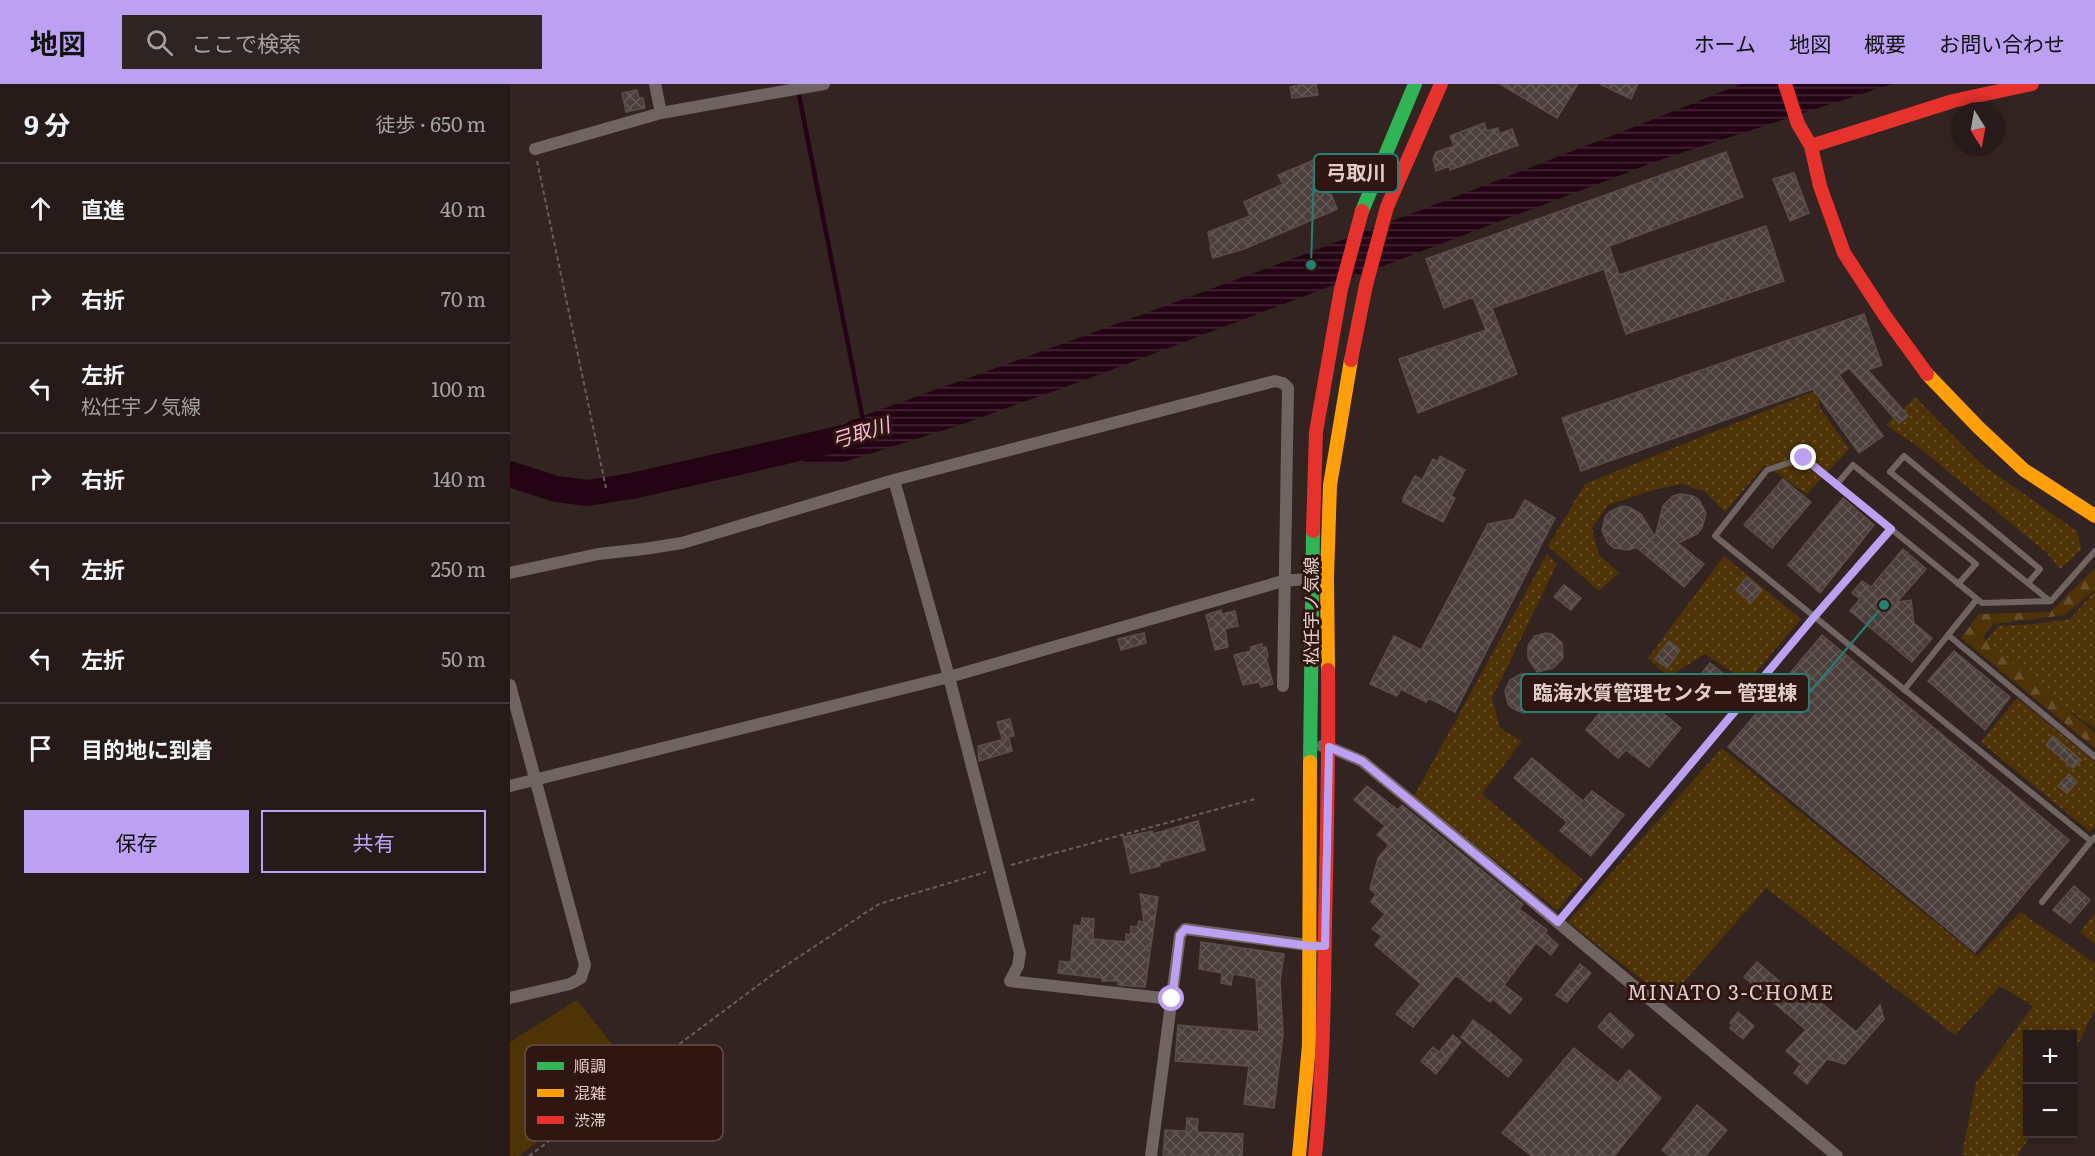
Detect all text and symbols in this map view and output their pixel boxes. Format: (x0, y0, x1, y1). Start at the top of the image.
search box (122, 15, 542, 69)
text: 地図 (30, 21, 86, 63)
icon: search (143, 26, 176, 59)
text: ここで検索 (191, 26, 301, 59)
text: ホーム (1694, 27, 1756, 58)
text: 地図 (1789, 27, 1831, 58)
text: 概要 (1864, 27, 1906, 58)
text: お問い合わせ (1939, 27, 2065, 58)
north arrow (1951, 102, 2005, 156)
text: 9 分 (24, 104, 70, 143)
text: 徒歩 · 650 m (375, 108, 486, 138)
callout: 弓取川 (1314, 154, 1398, 192)
text: 弓取川 (1326, 156, 1386, 186)
icon: ahead (24, 192, 57, 225)
text: 直進 (81, 192, 125, 225)
text: 40 m (440, 193, 486, 223)
icon: right (24, 282, 57, 315)
text: 右折 (81, 282, 125, 315)
text: 70 m (441, 283, 486, 313)
text: 左折 (81, 357, 125, 390)
icon: left (24, 372, 57, 405)
text: 100 m (431, 373, 486, 403)
text: 松任宇ノ気線 (81, 390, 201, 420)
water label: 弓取川 (827, 407, 895, 454)
route end (1790, 444, 1816, 470)
icon: right (24, 462, 57, 495)
text: 右折 (81, 462, 125, 495)
text: 140 m (433, 463, 486, 493)
icon: left (24, 552, 57, 585)
text: 左折 (81, 552, 125, 585)
text: 250 m (431, 553, 486, 583)
street label: 松任宇ノ気線 (1297, 557, 1324, 665)
icon: left (24, 642, 57, 675)
text: 左折 (81, 642, 125, 675)
text: 50 m (441, 643, 486, 673)
callout: 臨海水質管理センター 管理棟 (1521, 674, 1809, 712)
text: 臨海水質管理センター 管理棟 (1533, 676, 1797, 706)
icon: arrive (24, 732, 57, 765)
text: 目的地に到着 (81, 732, 213, 765)
button: 保存 (24, 810, 249, 873)
button: 共有 (261, 810, 486, 873)
district label: MINATO 3-CHOME (1627, 976, 1835, 1006)
route start (1158, 985, 1184, 1011)
map controls (2023, 1030, 2077, 1138)
button: + (2023, 1030, 2077, 1084)
legend (525, 1045, 723, 1141)
text: 順調 (574, 1053, 606, 1077)
text: 混雑 (574, 1080, 606, 1104)
button: − (2023, 1084, 2077, 1138)
text: 渋滞 (574, 1107, 606, 1131)

